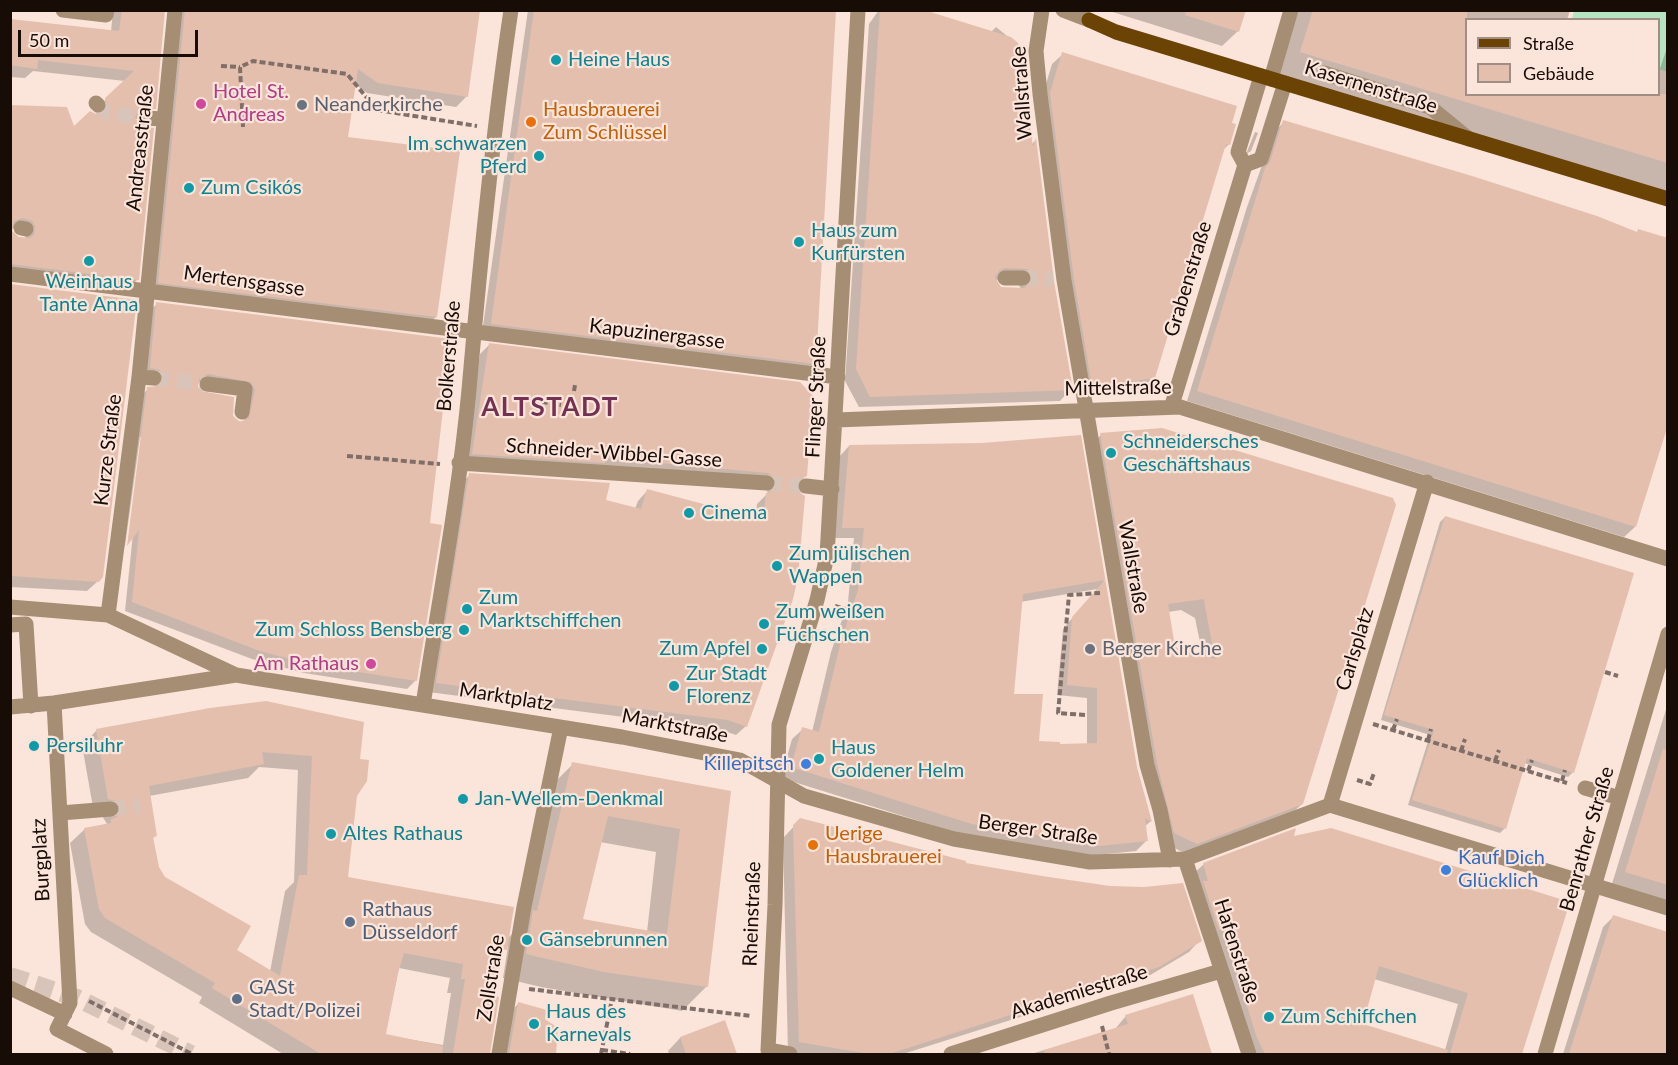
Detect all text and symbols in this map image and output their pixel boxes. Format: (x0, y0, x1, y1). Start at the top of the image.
scale bar (21, 18, 201, 56)
legend (1465, 18, 1660, 96)
text: 50 m (29, 29, 69, 51)
text: Straße (1523, 32, 1574, 54)
street label: Wallstraße (1007, 45, 1037, 141)
place label: Heine Haus (568, 48, 670, 72)
marker: Heine Haus (549, 53, 563, 67)
street label: Kasernenstraße (1302, 55, 1440, 119)
text: Gebäude (1523, 62, 1594, 84)
place label: Hotel St. Andreas (213, 80, 289, 127)
street label: Andreasstraße (121, 84, 159, 212)
place label: Neanderkirche (314, 93, 443, 117)
marker: Hotel St. Andreas (194, 97, 208, 111)
marker: Neanderkirche (295, 98, 309, 112)
place label: Hausbrauerei Zum Schlüssel (543, 98, 667, 145)
marker: Hausbrauerei Zum Schlüssel (524, 115, 538, 129)
place label: Im schwarzen Pferd (407, 132, 527, 179)
marker: Im schwarzen Pferd (532, 149, 546, 163)
place label: Zum Csikós (201, 176, 302, 200)
marker: Zum Csikós (182, 181, 196, 195)
street label: Grabenstraße (1159, 218, 1217, 340)
place label: Haus zum Kurfürsten (811, 219, 905, 266)
marker: Haus zum Kurfürsten (792, 235, 806, 249)
marker: Weinhaus Tante Anna (82, 254, 96, 268)
street label: Mertensgasse (182, 261, 306, 301)
place label: Weinhaus Tante Anna (39, 270, 139, 317)
street label: Bolkerstraße (432, 300, 466, 412)
street label: Kapuzinergasse (588, 314, 726, 354)
street label: Flinger Straße (801, 336, 831, 458)
street label: Mittelstraße (1064, 375, 1172, 401)
district label: ALTSTADT (481, 392, 619, 424)
street label: Kurze Straße (89, 393, 127, 507)
place label: Schneidersches Geschäftshaus (1123, 430, 1259, 477)
street label: Schneider-Wibbel-Gasse (505, 433, 723, 473)
marker: Schneidersches Geschäftshaus (1104, 446, 1118, 460)
place label: Cinema (701, 501, 767, 525)
marker: Cinema (682, 506, 696, 520)
street label: Wallstraße (1113, 519, 1153, 615)
place label: Zum jülischen Wappen (789, 542, 910, 589)
marker: Zum jülischen Wappen (770, 559, 784, 573)
place label: Zum Marktschiffchen (479, 586, 621, 633)
place label: Zum weißen Füchschen (776, 600, 885, 647)
marker: Zum Marktschiffchen (460, 602, 474, 616)
street label: Carlsplatz (1331, 604, 1379, 694)
marker: Zum weißen Füchschen (757, 617, 771, 631)
place label: Zum Schloss Bensberg (255, 618, 452, 642)
marker: Zum Schloss Bensberg (457, 623, 471, 637)
place label: Zum Apfel (659, 637, 750, 661)
place label: Berger Kirche (1102, 637, 1222, 661)
marker: Zum Apfel (755, 642, 769, 656)
marker: Berger Kirche (1083, 642, 1097, 656)
place label: Am Rathaus (254, 652, 359, 676)
marker: Am Rathaus (364, 657, 378, 671)
place label: Zur Stadt Florenz (686, 662, 767, 709)
street label: Marktplatz (457, 678, 555, 716)
marker: Zur Stadt Florenz (667, 679, 681, 693)
street label: Marktstraße (620, 704, 730, 748)
place label: Persiluhr (46, 734, 123, 758)
place label: Haus Goldener Helm (831, 736, 964, 783)
marker: Persiluhr (27, 739, 41, 753)
place label: Killepitsch (703, 752, 794, 776)
marker: Haus Goldener Helm (812, 752, 826, 766)
marker: Killepitsch (799, 757, 813, 771)
street label: Benrather Straße (1555, 764, 1619, 914)
place label: Jan-Wellem-Denkmal (475, 787, 663, 811)
marker: Jan-Wellem-Denkmal (456, 792, 470, 806)
street label: Berger Straße (977, 810, 1099, 850)
street label: Burgplatz (27, 818, 55, 902)
place label: Altes Rathaus (343, 822, 463, 846)
place label: Uerige Hausbrauerei (825, 822, 942, 869)
marker: Altes Rathaus (324, 827, 338, 841)
marker: Uerige Hausbrauerei (806, 838, 820, 852)
place label: Kauf Dich Glücklich (1458, 846, 1545, 893)
street label: Rheinstraße (738, 861, 766, 967)
marker: Kauf Dich Glücklich (1439, 863, 1453, 877)
street label: Hafenstraße (1209, 896, 1265, 1006)
place label: Rathaus Düsseldorf (362, 898, 458, 945)
marker: Rathaus Düsseldorf (343, 915, 357, 929)
place label: Gänsebrunnen (539, 928, 668, 952)
street label: Zollstraße (472, 933, 510, 1023)
marker: Gänsebrunnen (520, 933, 534, 947)
street label: Akademiestraße (1007, 960, 1151, 1024)
place label: GASt Stadt/Polizei (249, 976, 360, 1023)
marker: GASt Stadt/Polizei (230, 992, 244, 1006)
place label: Haus des Karnevals (546, 1000, 631, 1047)
place label: Zum Schiffchen (1281, 1005, 1417, 1029)
marker: Zum Schiffchen (1262, 1010, 1276, 1024)
marker: Haus des Karnevals (527, 1017, 541, 1031)

